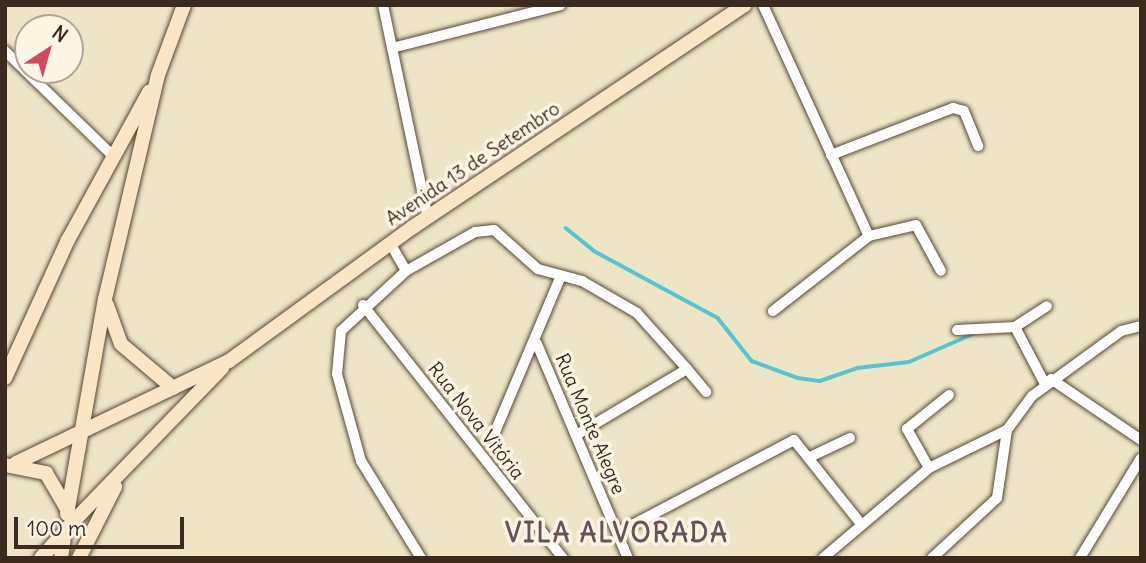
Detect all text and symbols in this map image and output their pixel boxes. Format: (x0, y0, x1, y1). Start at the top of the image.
north arrow (14, 14, 84, 84)
text: N (48, 20, 73, 47)
street label: Avenida 13 de Setembro (382, 97, 564, 231)
street label: Rua Monte Alegre (550, 350, 630, 498)
street label: Rua Nova Vitória (423, 358, 529, 484)
scale bar (18, 504, 187, 548)
text: 100 m (27, 515, 86, 542)
district label: VILA ALVORADA (507, 517, 727, 549)

